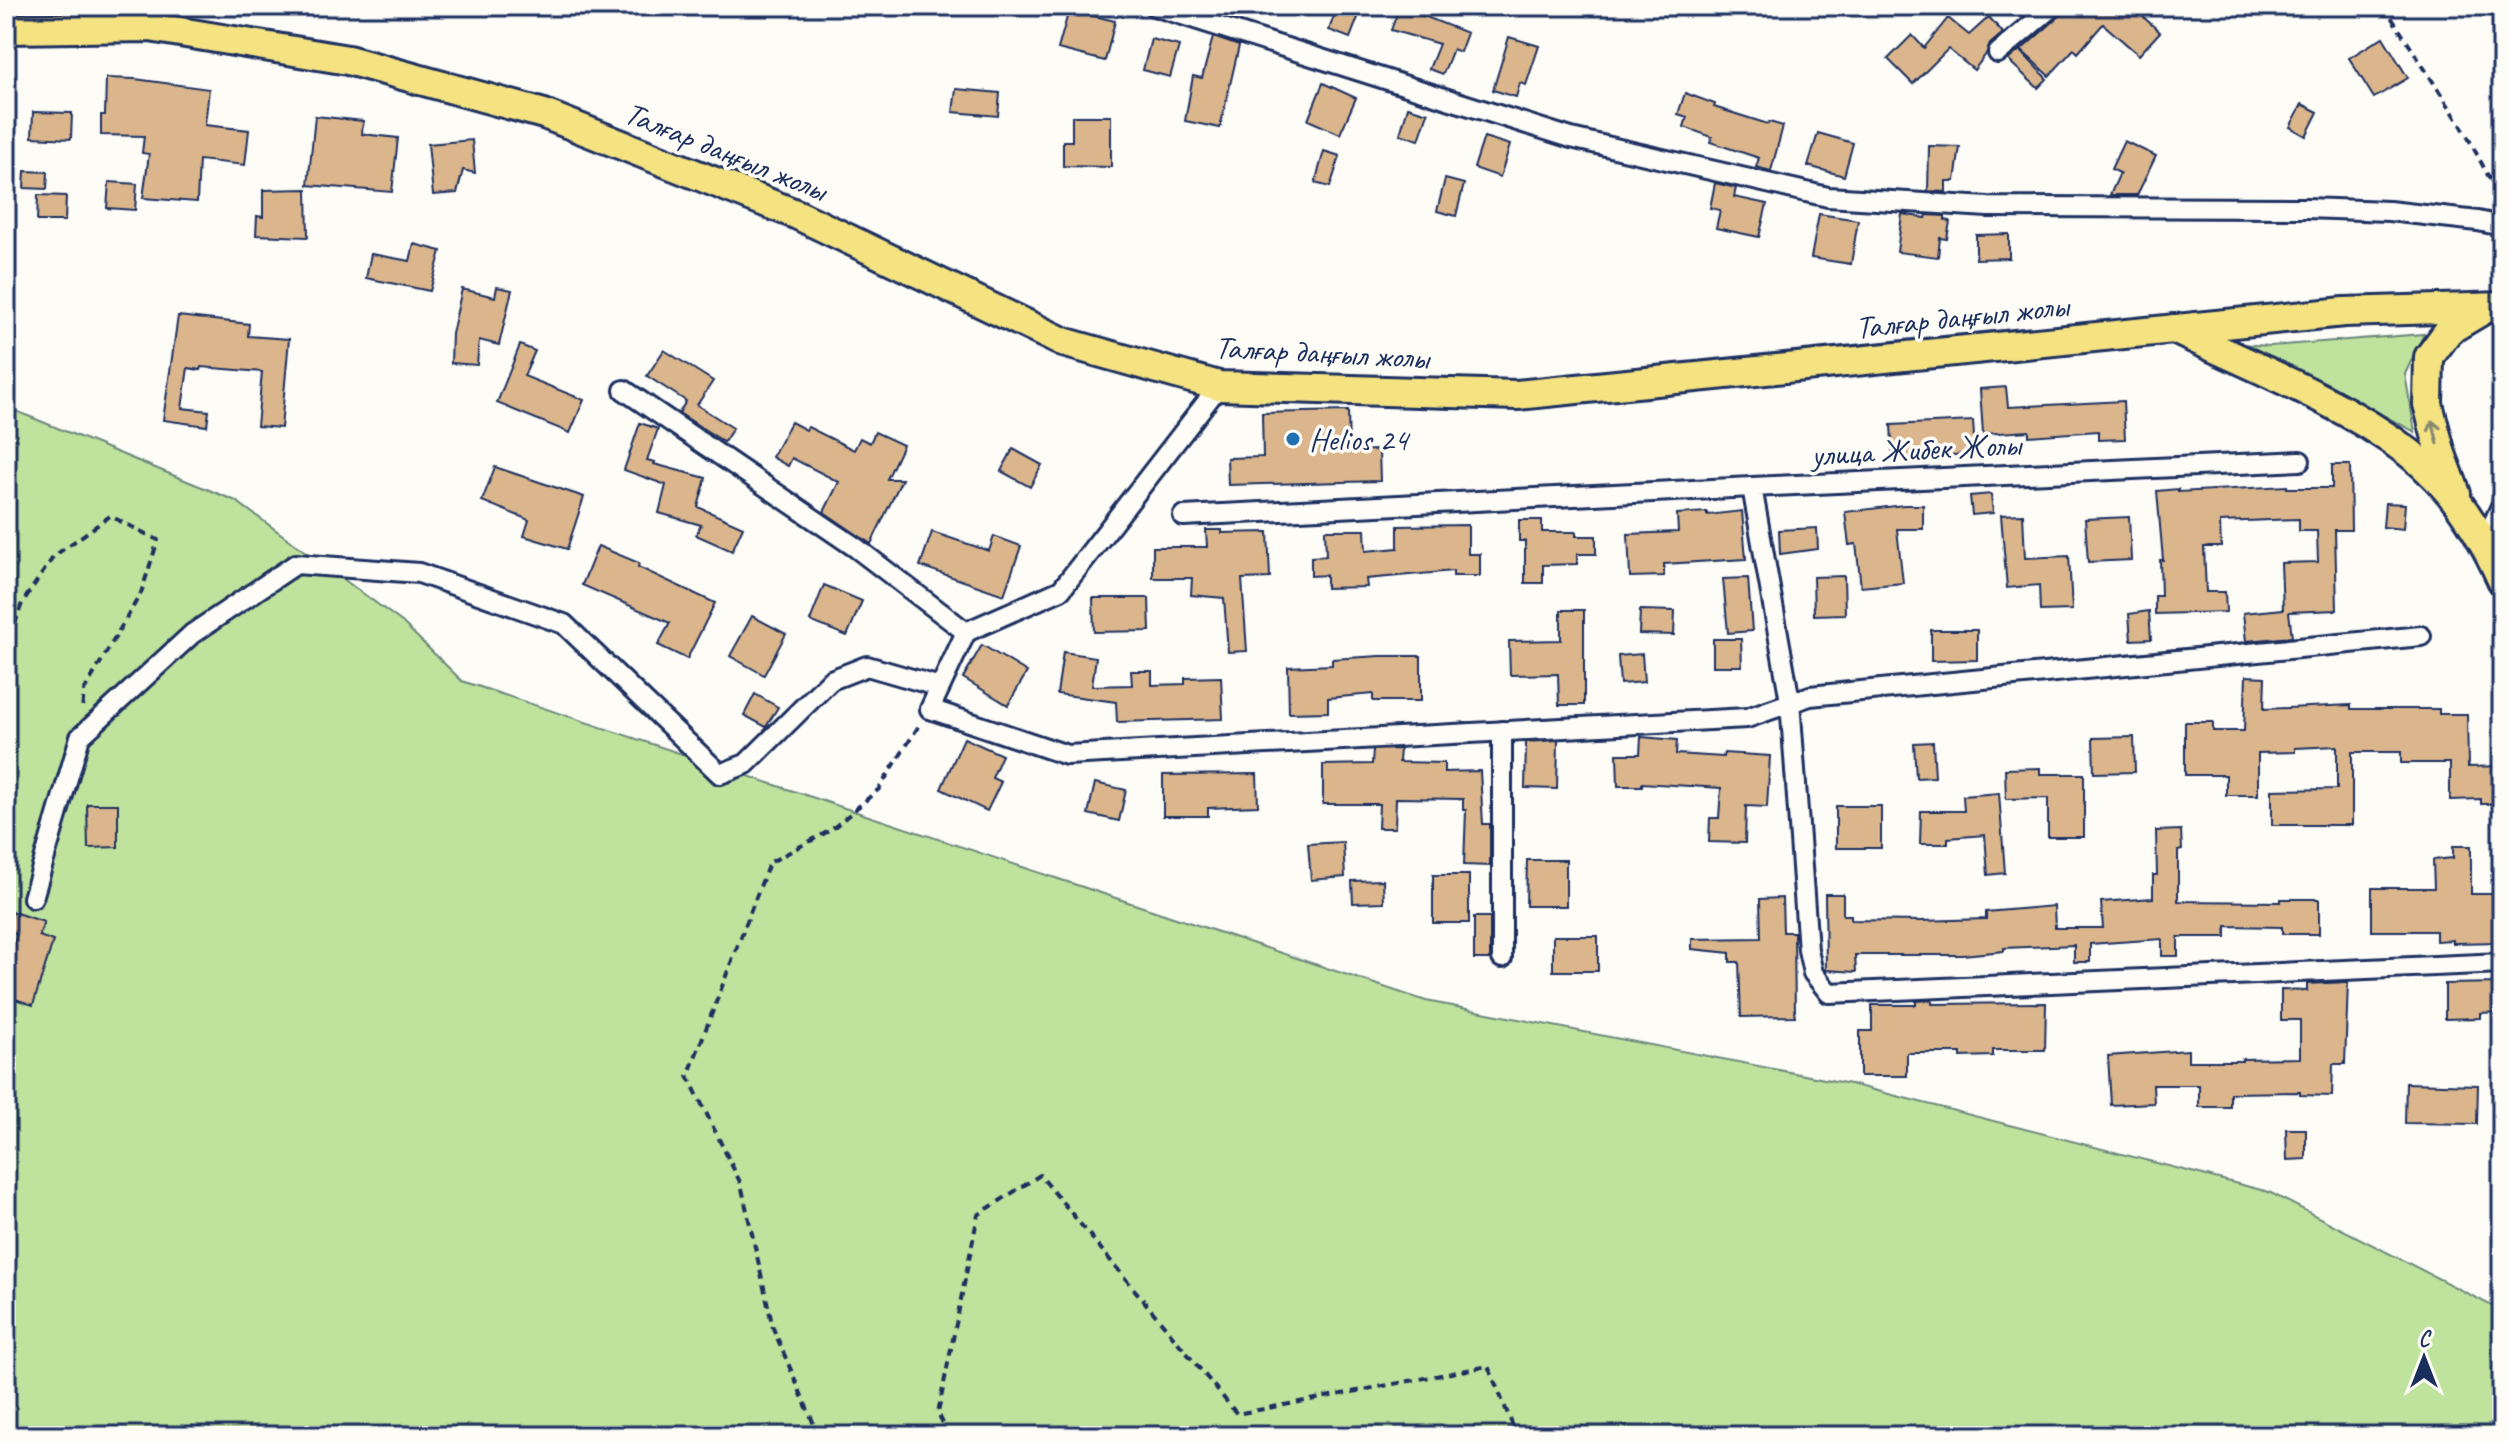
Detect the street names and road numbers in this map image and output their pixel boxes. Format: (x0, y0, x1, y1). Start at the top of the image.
street label: Талғар даңғыл жолы (619, 92, 835, 211)
street label: Талғар даңғыл жолы (1853, 285, 2073, 348)
street label: Талғар даңғыл жолы (1214, 326, 1432, 379)
street label: улица Жибек Жолы (1808, 423, 2024, 476)

